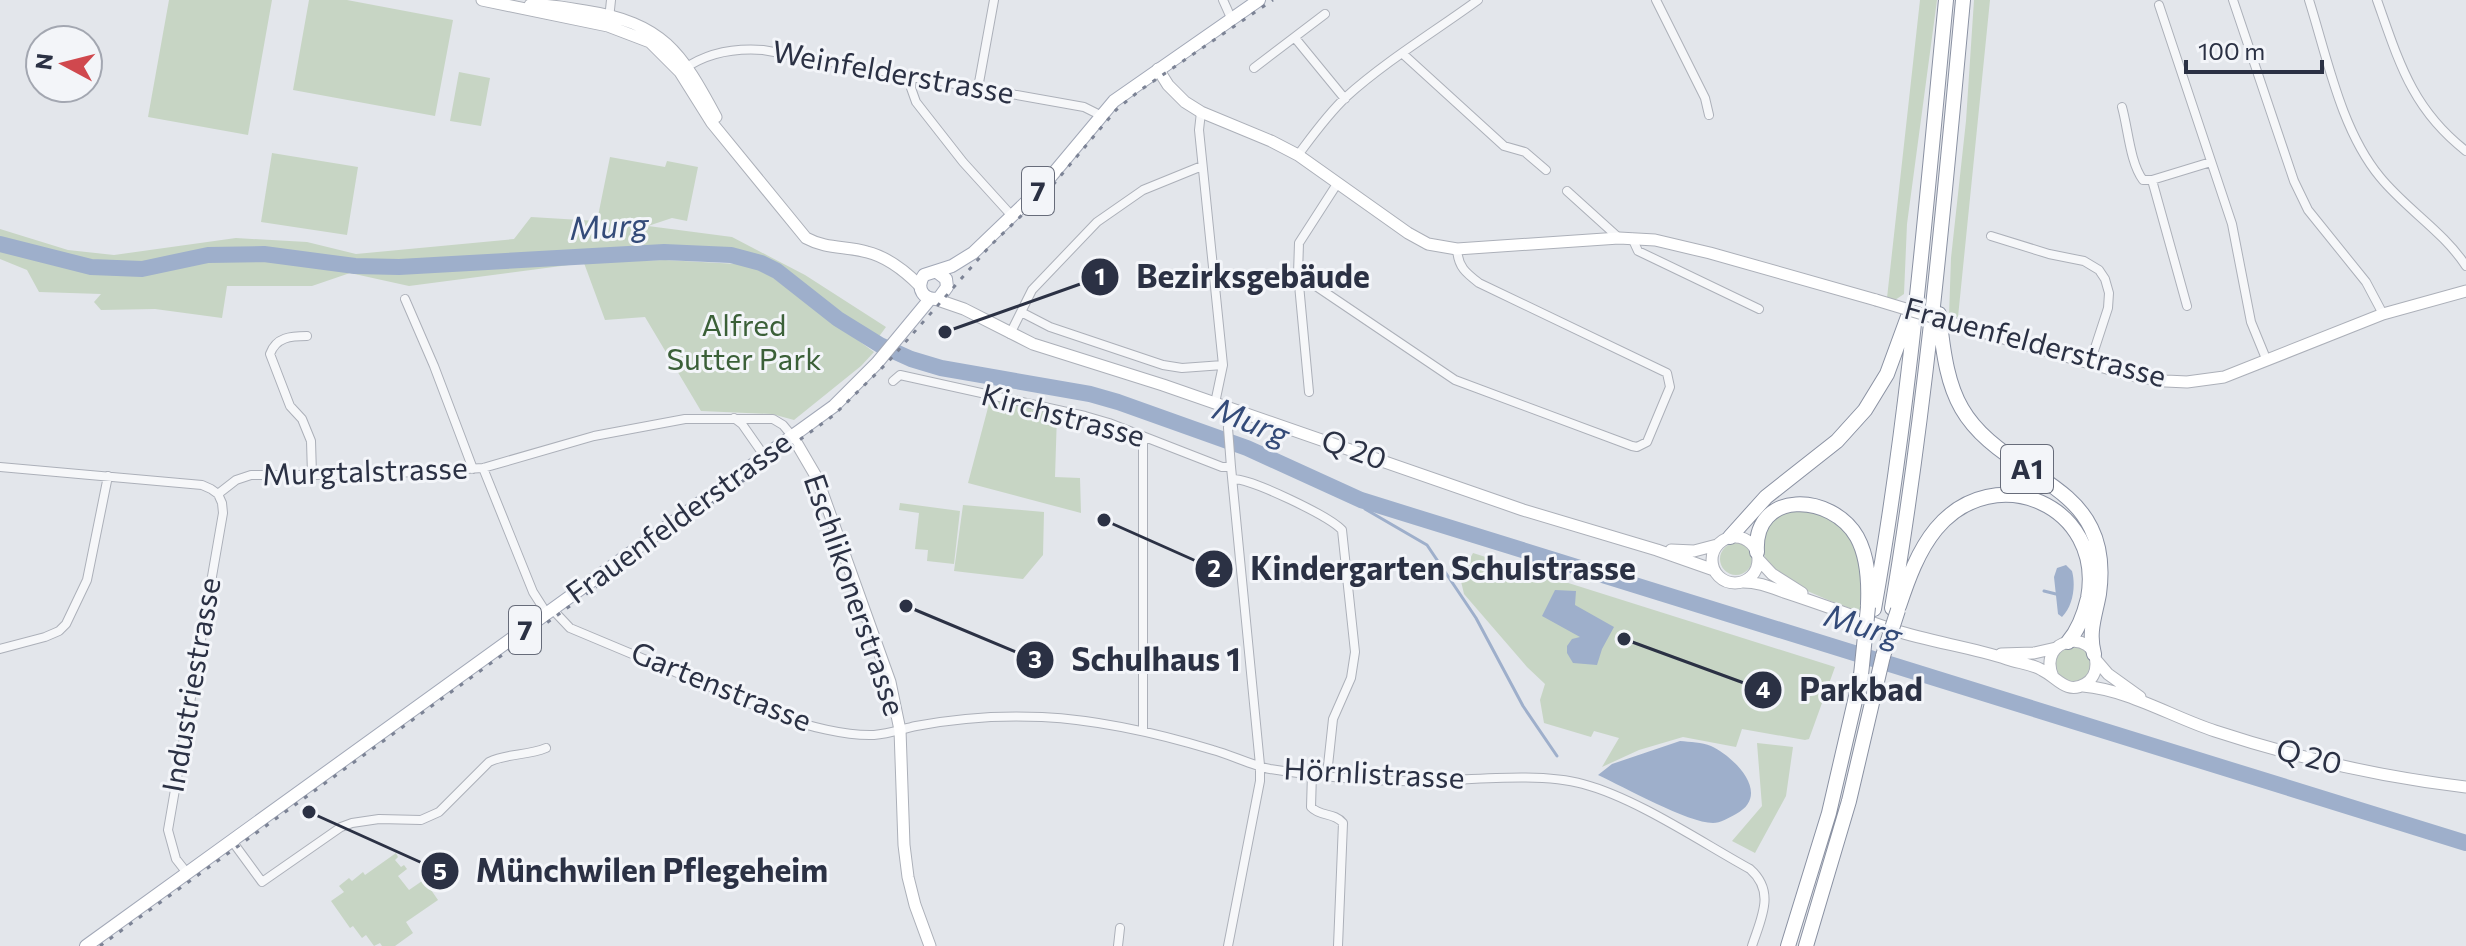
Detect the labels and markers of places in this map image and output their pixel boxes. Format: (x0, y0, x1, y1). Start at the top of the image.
callout: Bezirksgebäude (1080, 249, 1386, 305)
callout: Kindergarten Schulstrasse (1194, 541, 1652, 597)
callout: Schulhaus 1 (1015, 632, 1257, 688)
callout: Parkbad (1743, 662, 1939, 718)
callout: Münchwilen Pflegeheim (420, 843, 844, 899)

